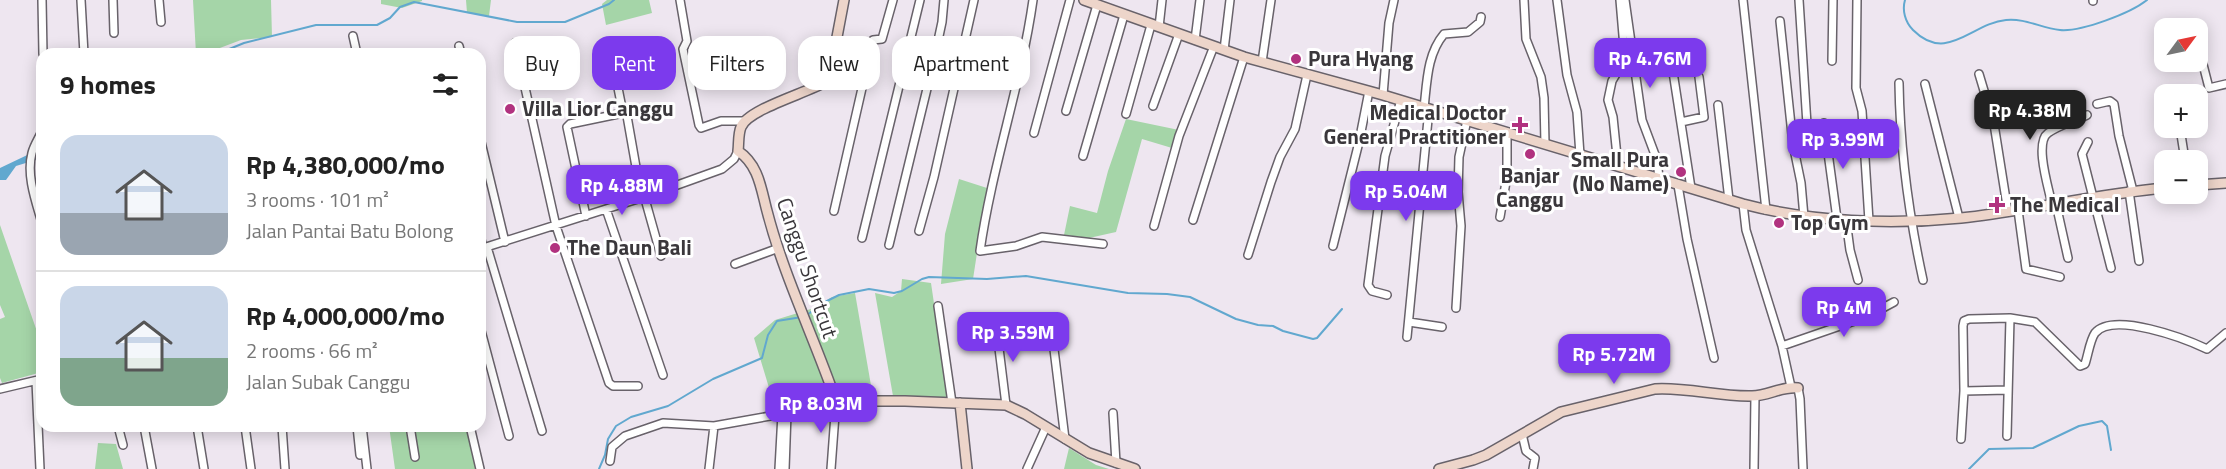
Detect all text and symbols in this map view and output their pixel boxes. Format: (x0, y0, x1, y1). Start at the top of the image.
north arrow (2154, 18, 2208, 72)
map controls (2154, 18, 2208, 204)
chip: Buy (504, 36, 580, 90)
chip: Rent (592, 36, 676, 90)
chip: Filters (688, 36, 786, 90)
chip: New (798, 36, 880, 90)
chip: Apartment (892, 36, 1030, 90)
pin: Rp 4.76M (1588, 38, 1712, 89)
place label: Pura Hyang (1308, 42, 1413, 74)
text: Rp 4.76M (1608, 42, 1692, 73)
marker: Pura Hyang (1289, 52, 1303, 66)
text: 9 homes (60, 65, 156, 104)
icon: filters (429, 68, 462, 101)
button: + (2154, 84, 2208, 138)
pin: Rp 4.38M (1968, 90, 2092, 141)
place label: Villa Lior Canggu (522, 92, 674, 124)
text: Rp 4.38M (1988, 94, 2072, 125)
place label: Medical Doctor General Practitioner (1324, 96, 1506, 152)
marker: Villa Lior Canggu (503, 102, 517, 116)
marker: Medical Doctor General Practitioner (1511, 116, 1529, 134)
pin: Rp 3.99M (1781, 119, 1905, 170)
text: Rp 3.99M (1801, 123, 1885, 154)
place label: Small Pura (No Name) (1571, 143, 1669, 199)
text: Rp 4,380,000/mo (246, 145, 445, 184)
marker: Banjar Canggu (1523, 147, 1537, 161)
button: − (2154, 150, 2208, 204)
icon: home (108, 159, 180, 231)
place label: Banjar Canggu (1496, 159, 1564, 215)
pin: Rp 4.88M (560, 165, 684, 216)
marker: Small Pura (No Name) (1674, 165, 1688, 179)
text: Rp 4.88M (580, 169, 664, 200)
pin: Rp 5.04M (1344, 171, 1468, 222)
text: Rp 5.04M (1364, 175, 1448, 206)
text: 3 rooms · 101 m² (246, 184, 389, 215)
place label: The Medical (2010, 188, 2119, 220)
street label: Canggu Shortcut (769, 193, 847, 343)
marker: The Medical (1988, 196, 2006, 214)
place label: Top Gym (1791, 206, 1869, 238)
text: Jalan Pantai Batu Bolong (246, 215, 453, 246)
marker: Top Gym (1772, 216, 1786, 230)
place label: The Daun Bali (567, 231, 692, 263)
marker: The Daun Bali (548, 241, 562, 255)
pin: Rp 4M (1802, 287, 1886, 338)
text: Rp 4M (1816, 291, 1872, 322)
text: Rp 4,000,000/mo (246, 296, 445, 335)
icon: home (108, 310, 180, 382)
pin: Rp 3.59M (951, 312, 1075, 363)
text: Rp 3.59M (971, 316, 1055, 347)
pin: Rp 5.72M (1552, 334, 1676, 385)
text: 2 rooms · 66 m² (246, 335, 378, 366)
text: Rp 5.72M (1572, 338, 1656, 369)
text: Jalan Subak Canggu (246, 366, 410, 397)
pin: Rp 8.03M (759, 383, 883, 434)
text: Rp 8.03M (779, 387, 863, 418)

